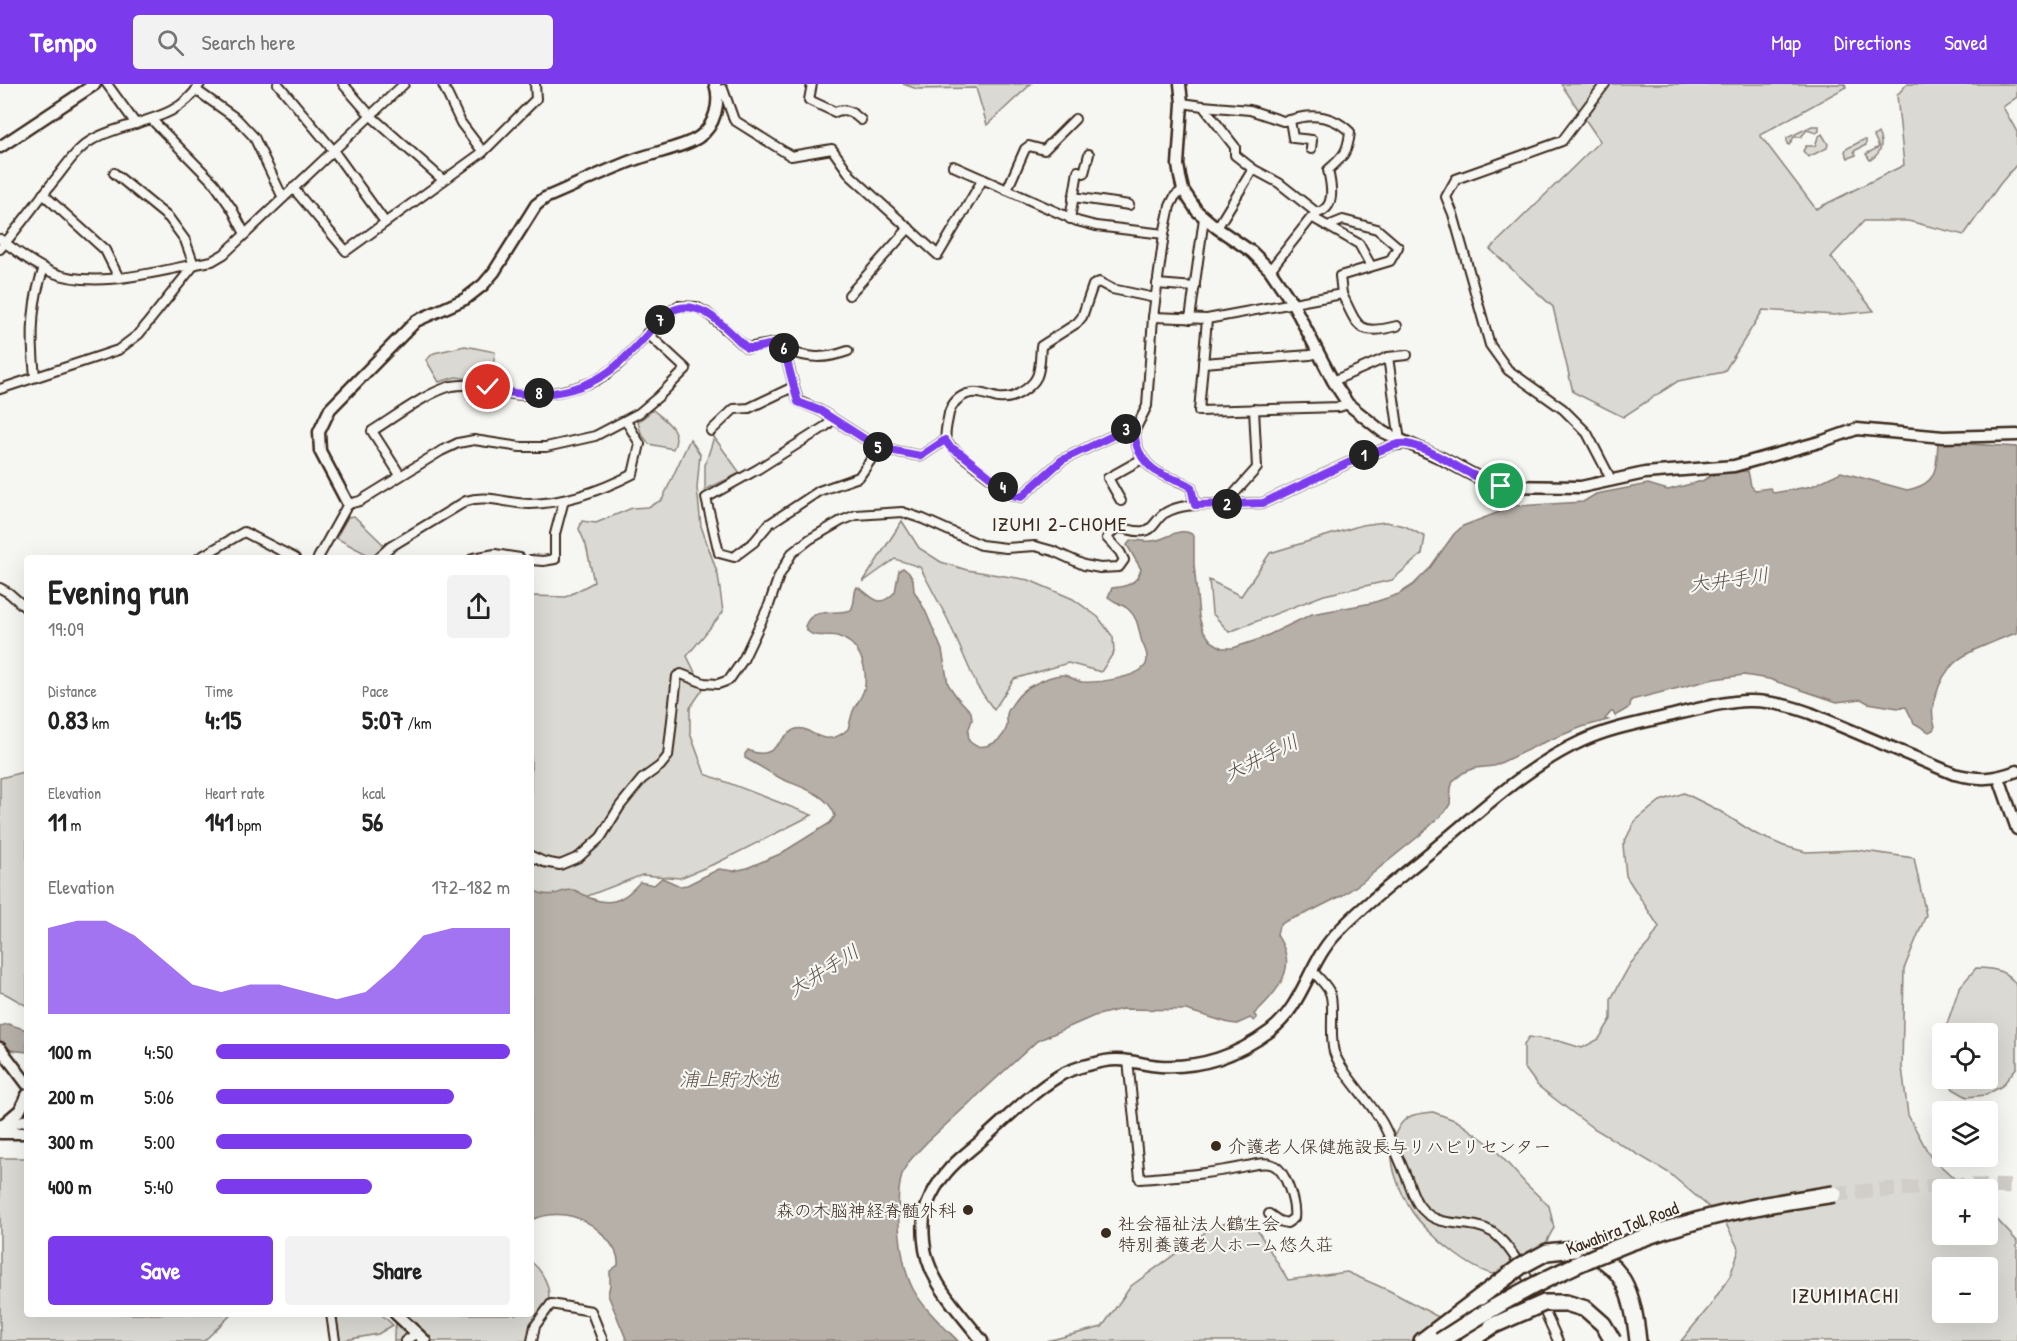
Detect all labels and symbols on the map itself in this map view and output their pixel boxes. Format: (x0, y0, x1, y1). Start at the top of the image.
pin: 7 (645, 305, 675, 335)
pin: 6 (769, 333, 799, 363)
pin (462, 361, 513, 412)
pin: 8 (524, 378, 554, 408)
pin: 3 (1111, 414, 1141, 444)
pin: 5 (863, 432, 893, 462)
pin: 1 (1349, 440, 1379, 470)
pin (1475, 460, 1526, 511)
pin: 4 (988, 472, 1018, 502)
pin: 2 (1212, 489, 1242, 519)
district label: IZUMI 2-CHOME (992, 510, 1128, 537)
water label: 大井手川 (1688, 561, 1770, 597)
water label: 大井手川 (1219, 727, 1303, 787)
water label: 大井手川 (782, 937, 864, 1003)
water label: 浦上貯水池 (679, 1065, 780, 1092)
place label: 介護老人保健施設長与リハビリセンター (1228, 1134, 1551, 1159)
marker: 介護老人保健施設長与リハビリセンター (1209, 1139, 1223, 1153)
street label: Kawahira Toll Road (1562, 1195, 1682, 1261)
place label: 森の木脳神経脊髄外科 (776, 1198, 956, 1223)
marker: 森の木脳神経脊髄外科 (961, 1203, 975, 1217)
place label: 社会福祉法人鶴生会 特別養護老人ホーム悠久荘 (1118, 1211, 1333, 1257)
marker: 社会福祉法人鶴生会 特別養護老人ホーム悠久荘 (1099, 1226, 1113, 1240)
district label: IZUMIMACHI (1792, 1281, 1900, 1310)

